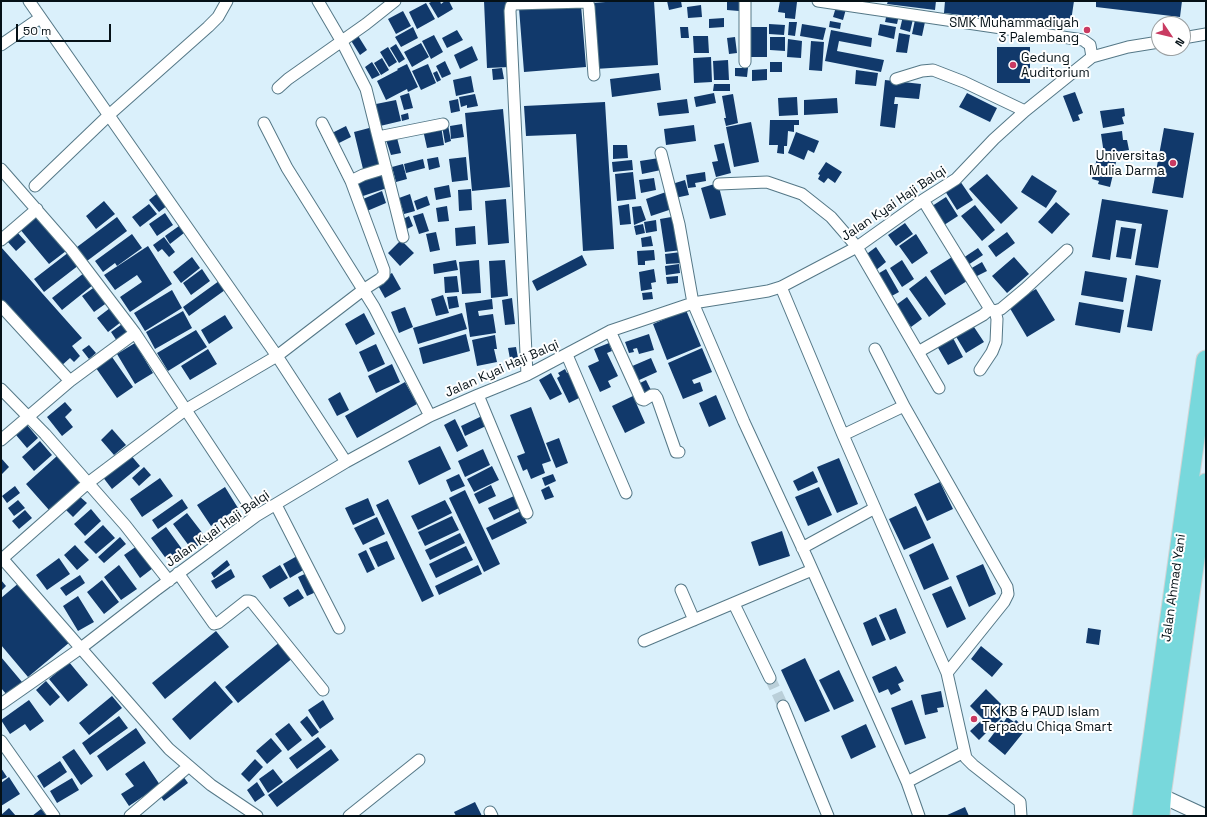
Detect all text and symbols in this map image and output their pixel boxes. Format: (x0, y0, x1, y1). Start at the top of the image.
place label: SMK Muhammadiyah 3 Palembang (949, 15, 1079, 46)
scale bar (18, 16, 113, 42)
north arrow (1151, 16, 1191, 56)
text: 50 m (23, 23, 51, 39)
marker: SMK Muhammadiyah 3 Palembang (1082, 25, 1092, 35)
text: N (1172, 35, 1188, 49)
place label: Gedung Auditorium (1021, 50, 1090, 81)
marker: Gedung Auditorium (1008, 60, 1018, 70)
place label: Universitas Mulia Darma (1089, 148, 1165, 179)
marker: Universitas Mulia Darma (1168, 158, 1178, 168)
street label: Jalan Kyai Haji Balqi (839, 163, 949, 245)
street label: Jalan Kyai Haji Balqi (443, 337, 561, 401)
street label: Jalan Kyai Haji Balqi (163, 487, 273, 571)
street label: Jalan Ahmad Yani (1159, 533, 1189, 643)
place label: TK KB & PAUD Islam Terpadu Chiqa Smart (982, 704, 1112, 735)
marker: TK KB & PAUD Islam Terpadu Chiqa Smart (969, 714, 979, 724)

